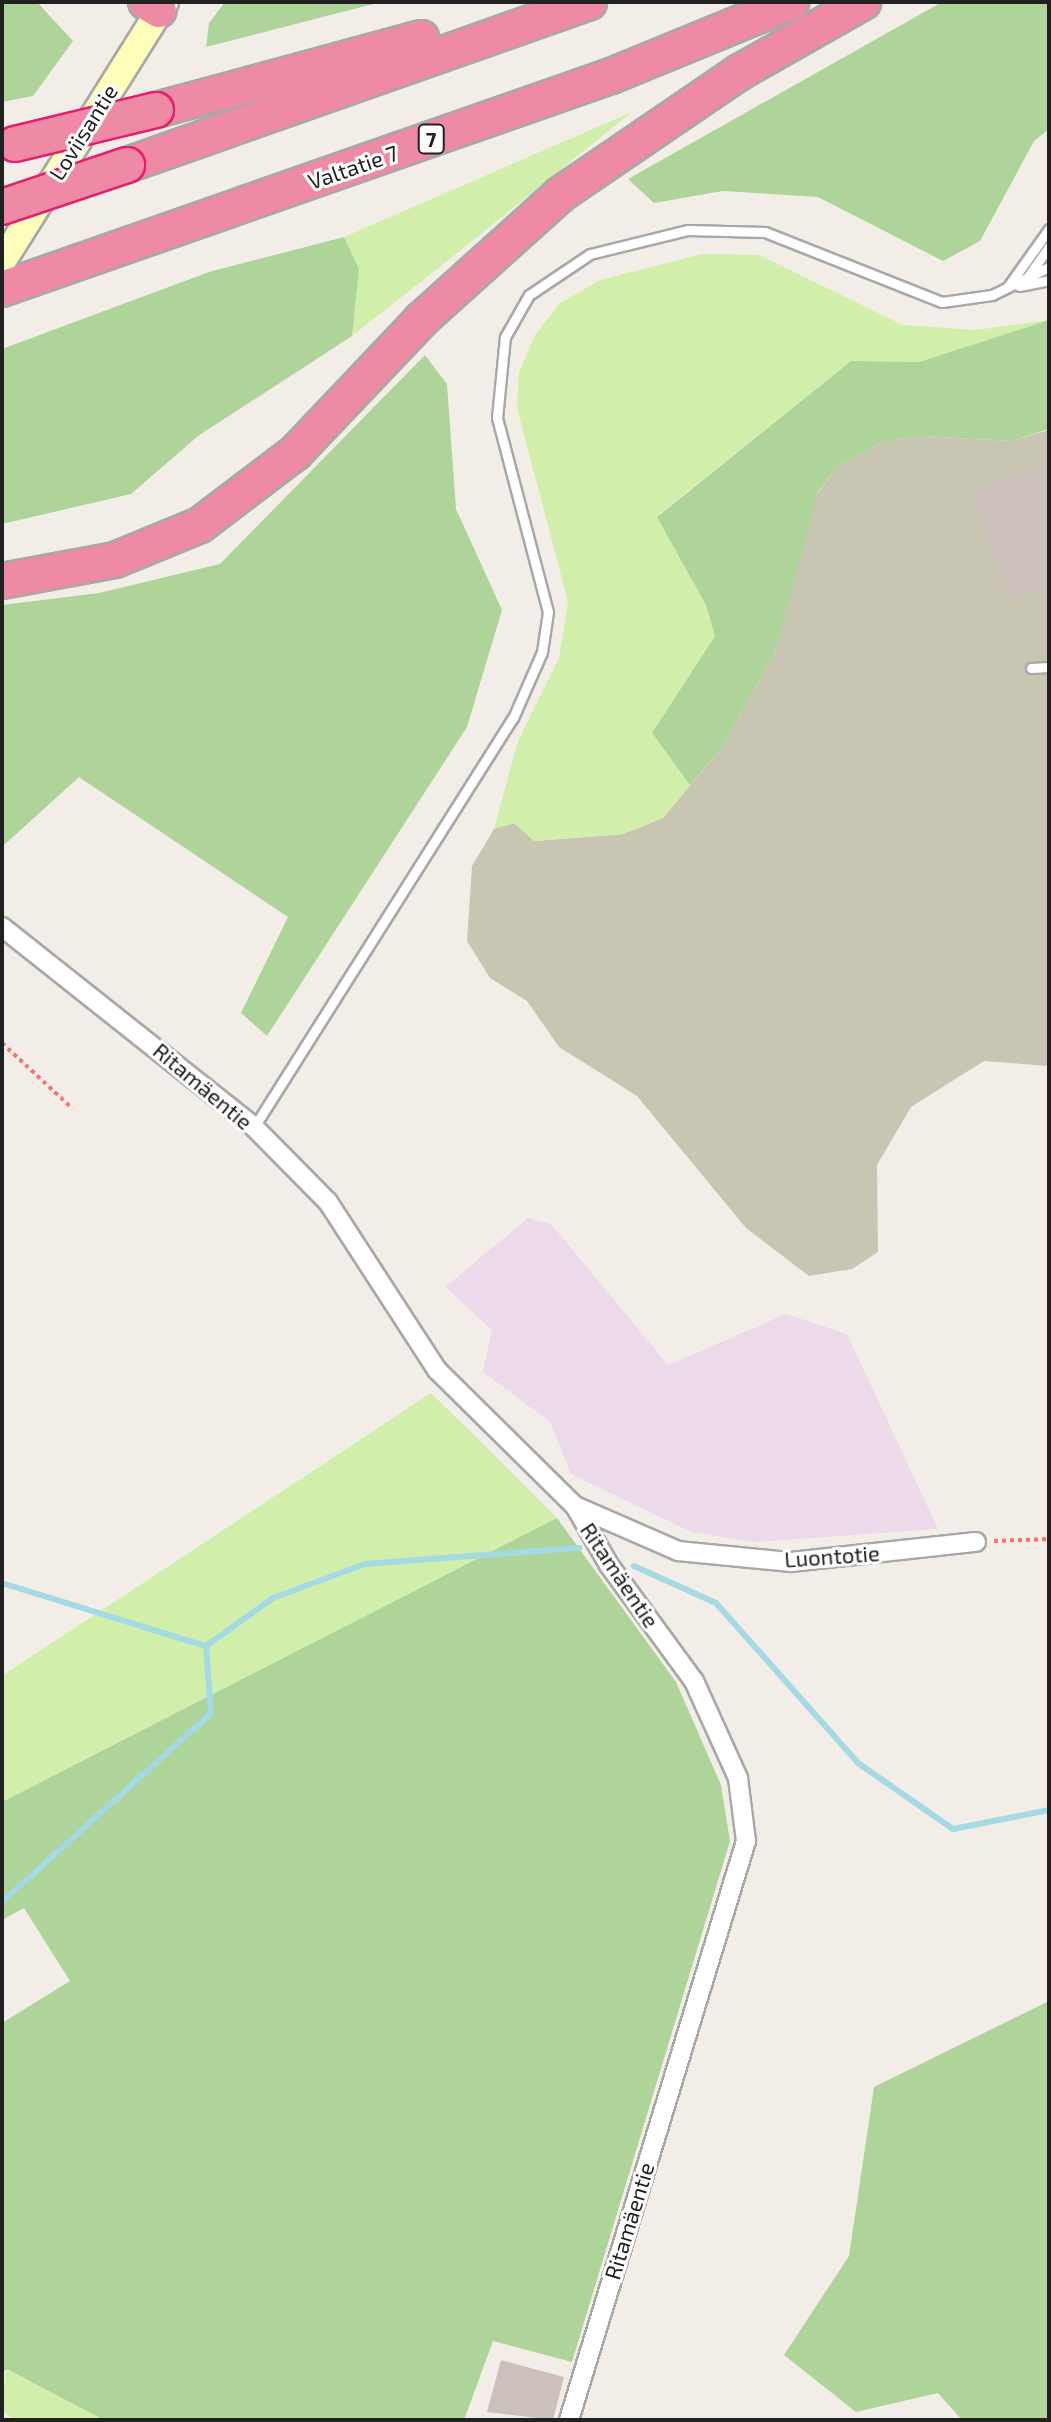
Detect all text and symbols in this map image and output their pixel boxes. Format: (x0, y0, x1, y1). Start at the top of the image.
street label: Loviisantie (43, 79, 123, 185)
road number: 7 (417, 123, 445, 155)
street label: Valtatie 7 (304, 139, 402, 195)
street label: Ritamäentie (148, 1037, 258, 1135)
street label: Ritamäentie (575, 1517, 665, 1633)
street label: Luontotie (783, 1539, 881, 1573)
street label: Ritamäentie (599, 2159, 659, 2283)

